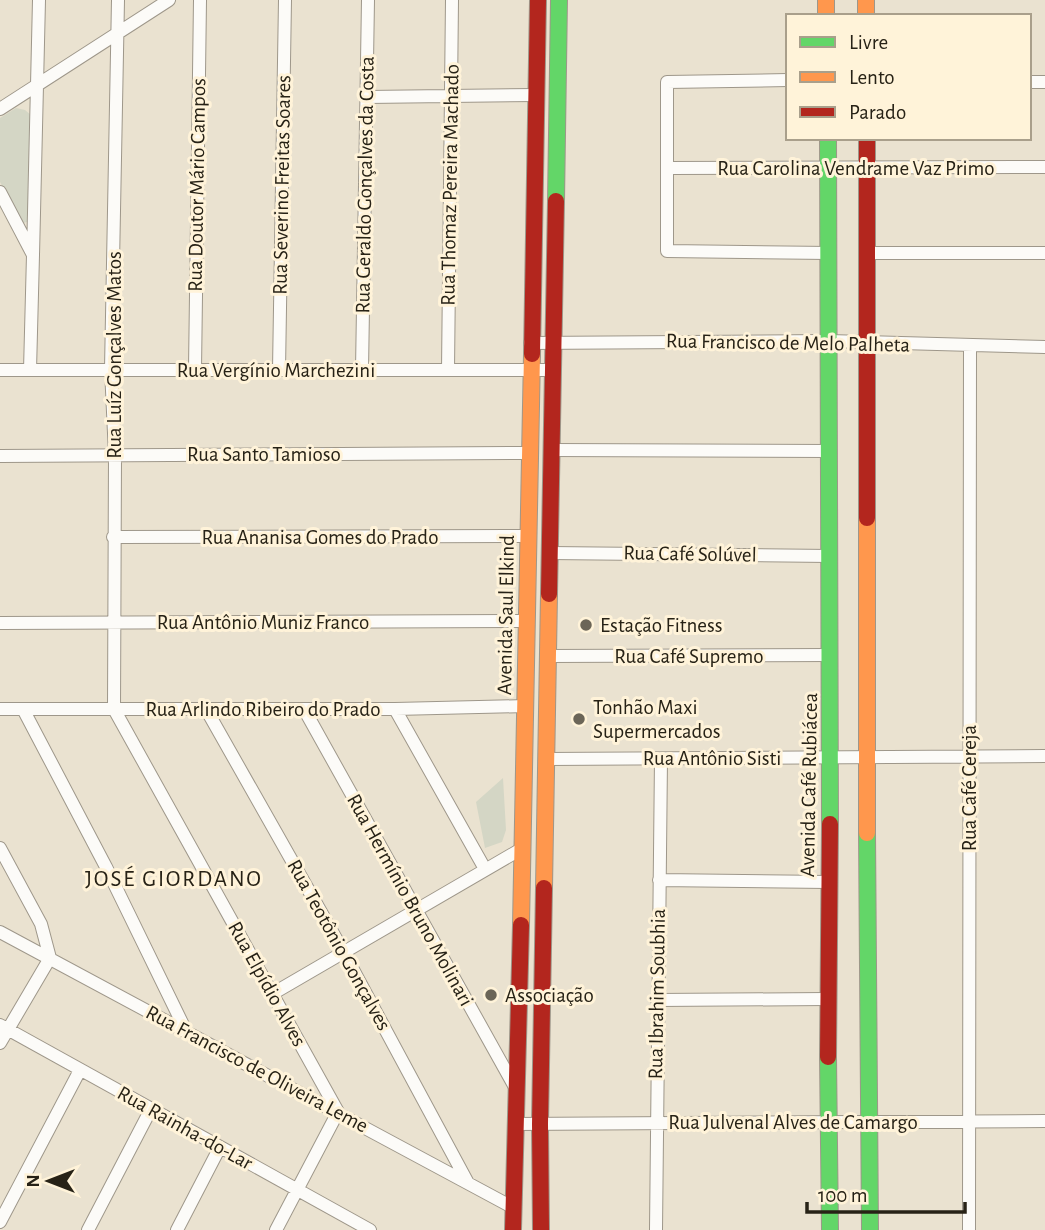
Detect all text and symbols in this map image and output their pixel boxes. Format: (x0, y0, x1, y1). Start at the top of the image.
legend (786, 14, 1031, 140)
text: Livre (849, 32, 888, 53)
street label: Rua Geraldo Gonçalves da Costa (352, 56, 378, 314)
street label: Rua Thomaz Pereira Machado (437, 64, 463, 306)
text: Lento (849, 67, 895, 88)
street label: Rua Severino Freitas Soares (270, 75, 294, 295)
street label: Rua Doutor Mário Campos (185, 78, 209, 292)
text: Parado (849, 102, 906, 123)
street label: Rua Carolina Vendrame Vaz Primo (717, 158, 995, 179)
street label: Rua Luíz Gonçalves Matos (104, 251, 125, 459)
street label: Rua Francisco de Melo Palheta (666, 330, 911, 356)
street label: Rua Vergínio Marchezini (177, 360, 375, 381)
street label: Rua Santo Tamioso (187, 444, 341, 465)
street label: Rua Ananisa Gomes do Prado (202, 527, 438, 548)
street label: Avenida Saul Elkind (494, 535, 518, 695)
street label: Rua Café Solúvel (623, 542, 757, 566)
street label: Rua Antônio Muniz Franco (157, 612, 369, 633)
place label: Estação Fitness (600, 615, 723, 636)
marker: Estação Fitness (578, 617, 594, 633)
street label: Rua Café Supremo (614, 646, 764, 667)
street label: Avenida Café Rubiácea (797, 692, 821, 877)
place label: Tonhão Maxi Supermercados (593, 697, 721, 742)
street label: Rua Arlindo Ribeiro do Prado (145, 699, 381, 720)
marker: Tonhão Maxi Supermercados (571, 711, 587, 727)
street label: Rua Café Cereja (959, 724, 980, 851)
street label: Rua Antônio Sisti (643, 748, 781, 769)
street label: Rua Hermínio Bruno Molinari (343, 790, 477, 1010)
street label: Rua Teotônio Gonçalves (283, 856, 395, 1034)
district label: JOSÉ GIORDANO (85, 865, 263, 891)
street label: Rua Ibrahim Soubhia (645, 908, 669, 1080)
street label: Rua Elpídio Alves (224, 918, 310, 1050)
place label: Associação (505, 985, 594, 1006)
marker: Associação (483, 987, 499, 1003)
street label: Rua Francisco de Oliveira Leme (142, 1001, 372, 1137)
street label: Rua Rainha-do-Lar (114, 1082, 256, 1174)
street label: Rua Julvenal Alves de Camargo (668, 1112, 918, 1133)
north arrow (14, 1146, 84, 1216)
scale bar (807, 1170, 964, 1214)
text: N (24, 1174, 43, 1188)
text: 100 m (818, 1185, 868, 1206)

